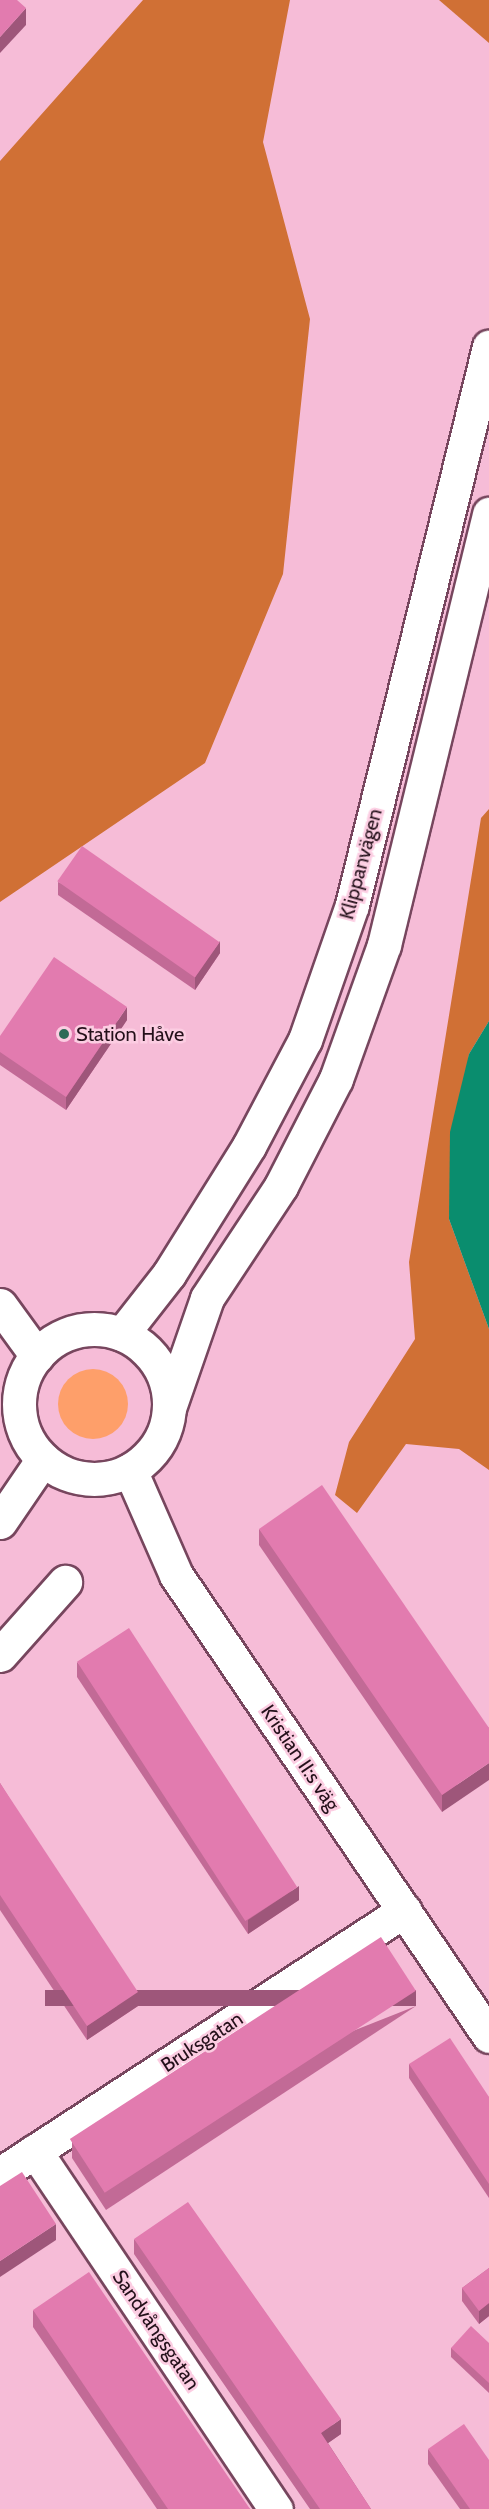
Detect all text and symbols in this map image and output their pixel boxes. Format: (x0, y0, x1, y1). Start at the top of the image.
street label: Klippanvägen (335, 806, 387, 922)
place label: Station Håve (76, 1022, 184, 1046)
marker: Station Håve (57, 1027, 71, 1041)
street label: Kristian II:s väg (256, 1700, 344, 1816)
street label: Bruksgatan (157, 2007, 247, 2077)
street label: Sandvångsgatan (107, 2266, 205, 2394)

